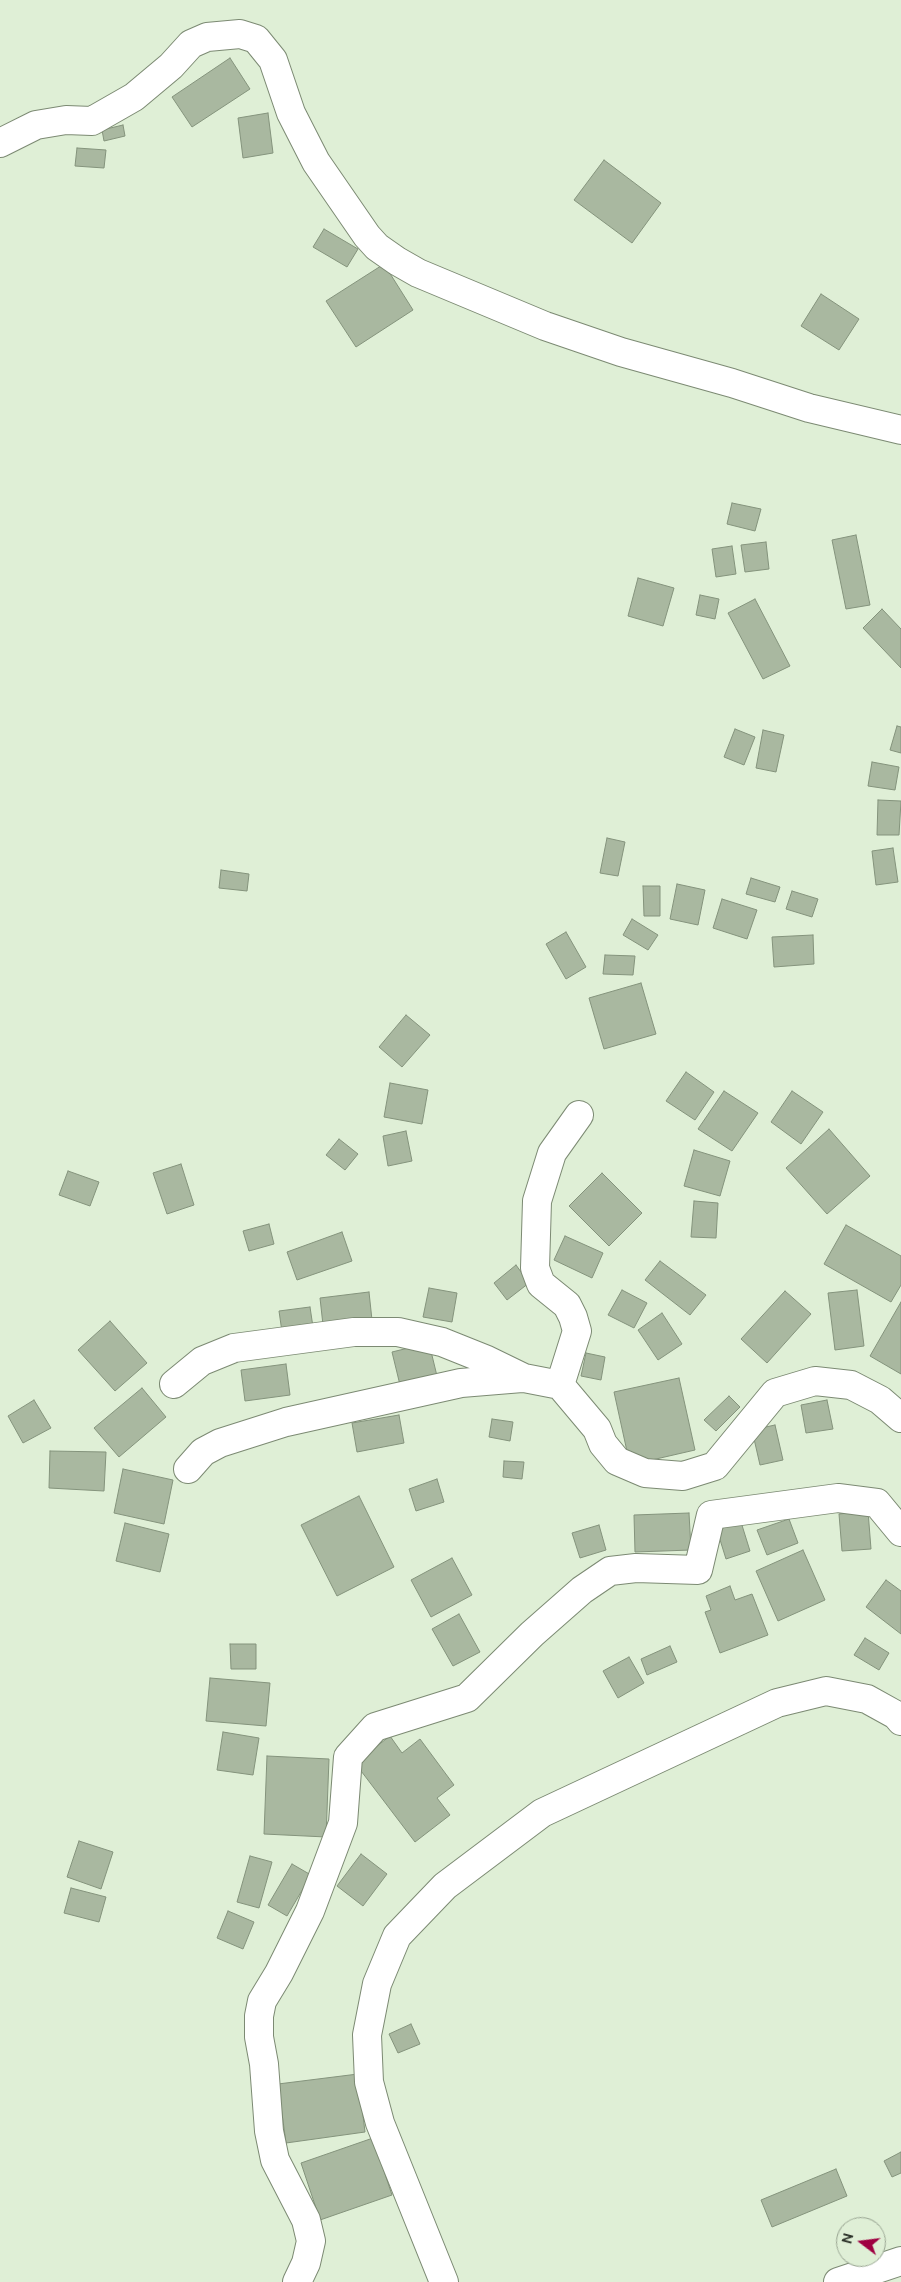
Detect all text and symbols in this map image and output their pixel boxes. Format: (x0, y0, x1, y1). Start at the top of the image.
north arrow (836, 2217, 886, 2267)
text: N (838, 2231, 857, 2246)

